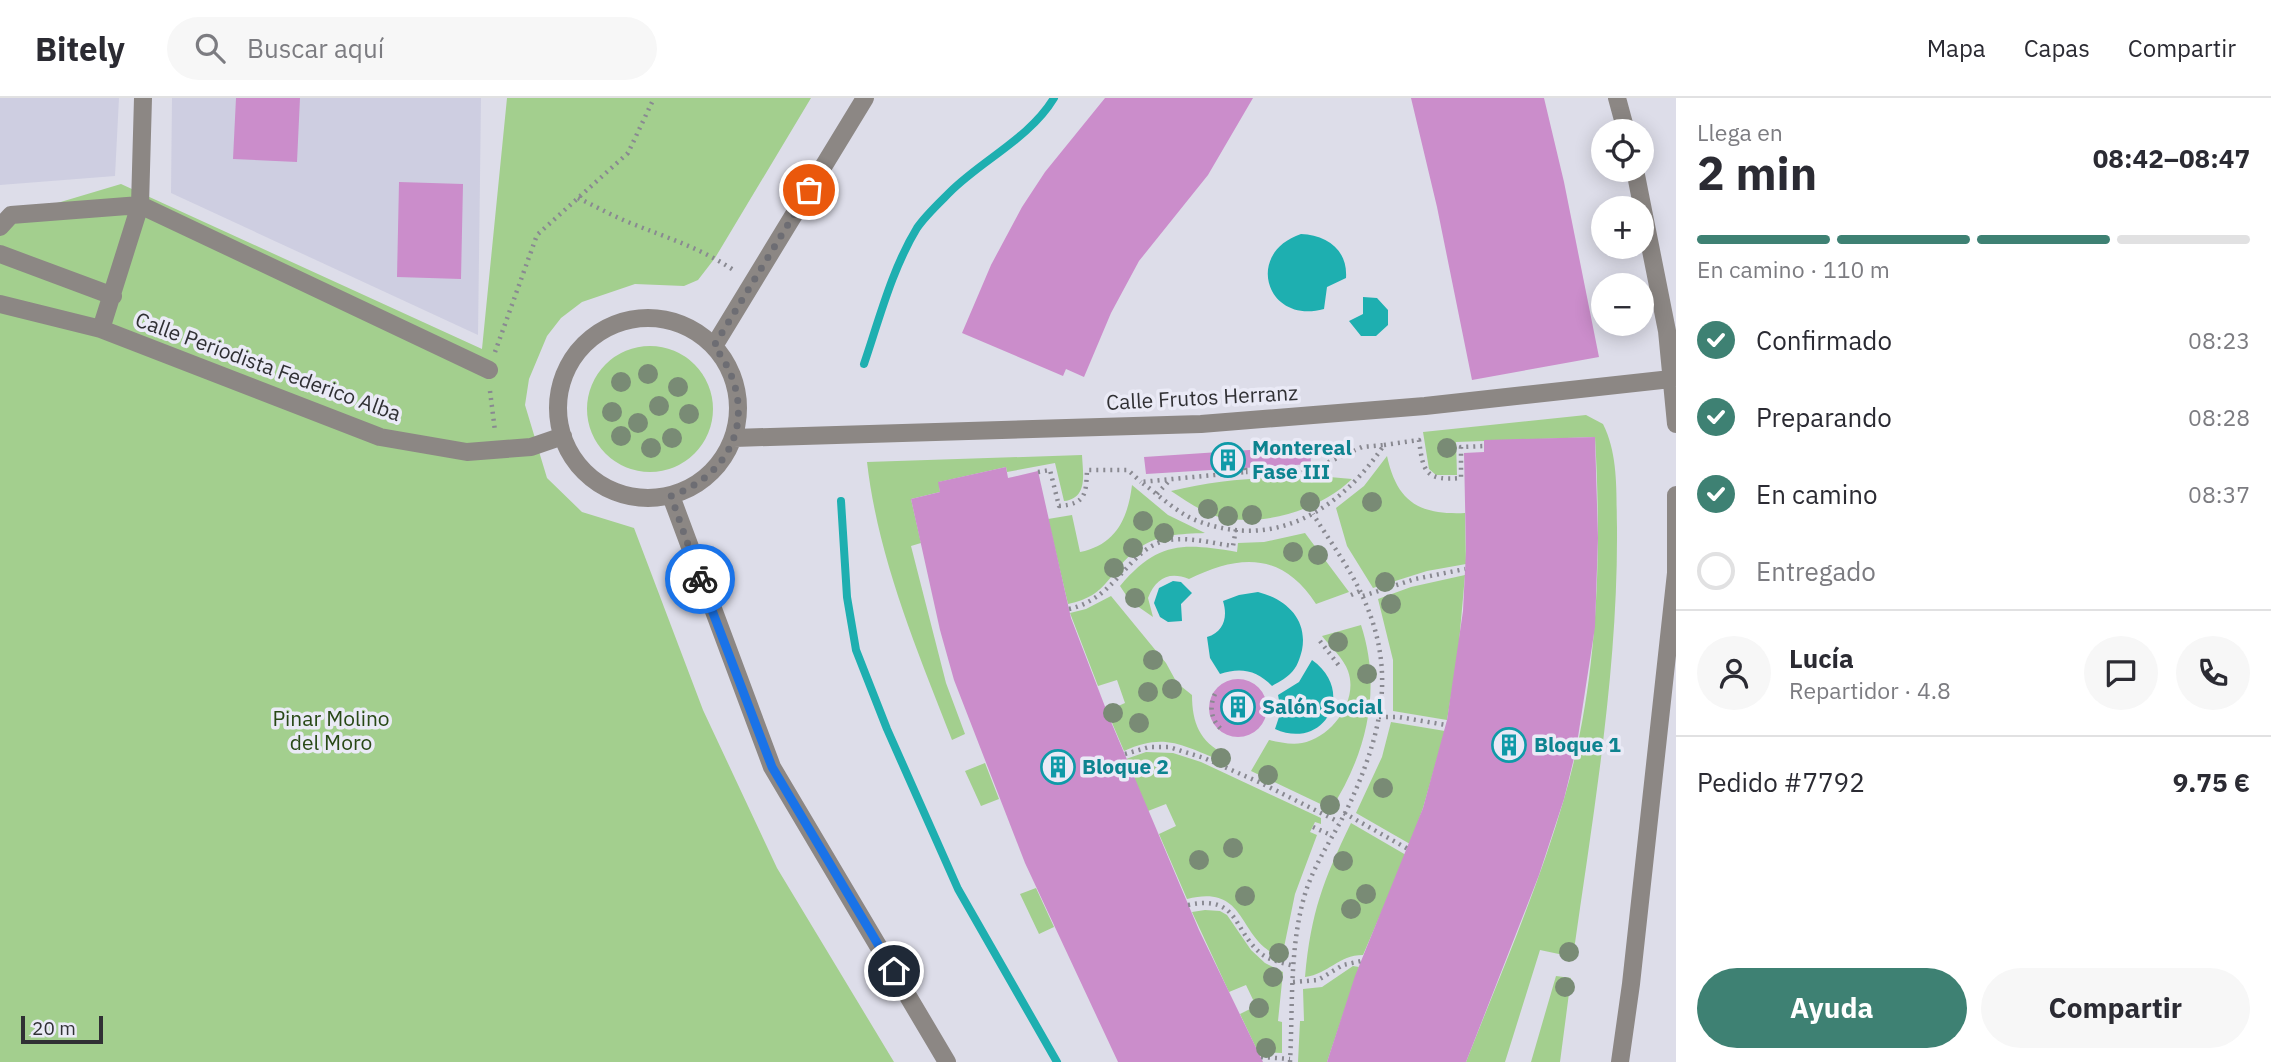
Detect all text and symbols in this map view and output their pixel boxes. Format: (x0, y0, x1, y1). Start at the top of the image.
search box (167, 17, 657, 80)
text: Bitely (35, 27, 125, 70)
icon: search (191, 29, 229, 67)
text: Buscar aquí (247, 31, 384, 65)
text: Mapa (1927, 32, 1986, 64)
text: Capas (2024, 32, 2090, 64)
text: Compartir (2128, 32, 2236, 64)
text: Llega en (1697, 117, 1783, 147)
map controls (1591, 119, 1654, 336)
button: locate (1591, 119, 1654, 182)
text: 08:42–08:47 (2093, 141, 2250, 175)
text: 2 min (1697, 143, 1817, 203)
pin (779, 160, 839, 220)
icon: bag (790, 171, 828, 209)
button: + (1591, 196, 1654, 259)
text: En camino · 110 m (1697, 254, 1890, 284)
button: − (1591, 273, 1654, 336)
street label: Calle Periodista Federico Alba (132, 305, 405, 427)
icon: check (1697, 321, 1735, 359)
text: Confirmado (1756, 323, 1892, 357)
text: 08:23 (2188, 325, 2250, 355)
street label: Calle Frutos Herranz (1105, 378, 1299, 416)
icon: check (1697, 398, 1735, 436)
text: Preparando (1756, 400, 1892, 434)
text: 08:28 (2188, 402, 2250, 432)
place label: Montereal Fase III (1252, 433, 1352, 485)
building icon: Montereal Fase III (1209, 441, 1247, 479)
icon: check (1697, 475, 1735, 513)
text: En camino (1756, 477, 1878, 511)
text: 08:37 (2188, 479, 2250, 509)
courier (665, 544, 735, 614)
text: Entregado (1756, 554, 1876, 588)
icon: bike (681, 560, 719, 598)
button: person (1697, 636, 1771, 710)
button: chat (2084, 636, 2158, 710)
button: phone (2176, 636, 2250, 710)
text: Lucía (1789, 641, 1854, 675)
text: Repartidor · 4.8 (1789, 675, 1951, 705)
building icon: Salón Social (1219, 688, 1257, 726)
place label: Salón Social (1262, 692, 1383, 720)
park label: Pinar Molino del Moro (272, 704, 390, 756)
building icon: Bloque 1 (1490, 726, 1528, 764)
place label: Bloque 1 (1534, 730, 1621, 758)
building icon: Bloque 2 (1039, 748, 1077, 786)
place label: Bloque 2 (1082, 752, 1169, 780)
text: Pedido #7792 (1697, 765, 1865, 799)
text: 9.75 € (2173, 765, 2250, 799)
pin (864, 941, 924, 1001)
icon: home (875, 952, 913, 990)
button: Ayuda (1697, 968, 1967, 1048)
button: Compartir (1981, 968, 2250, 1048)
scale bar (21, 1013, 103, 1045)
text: 20 m (32, 1016, 76, 1040)

